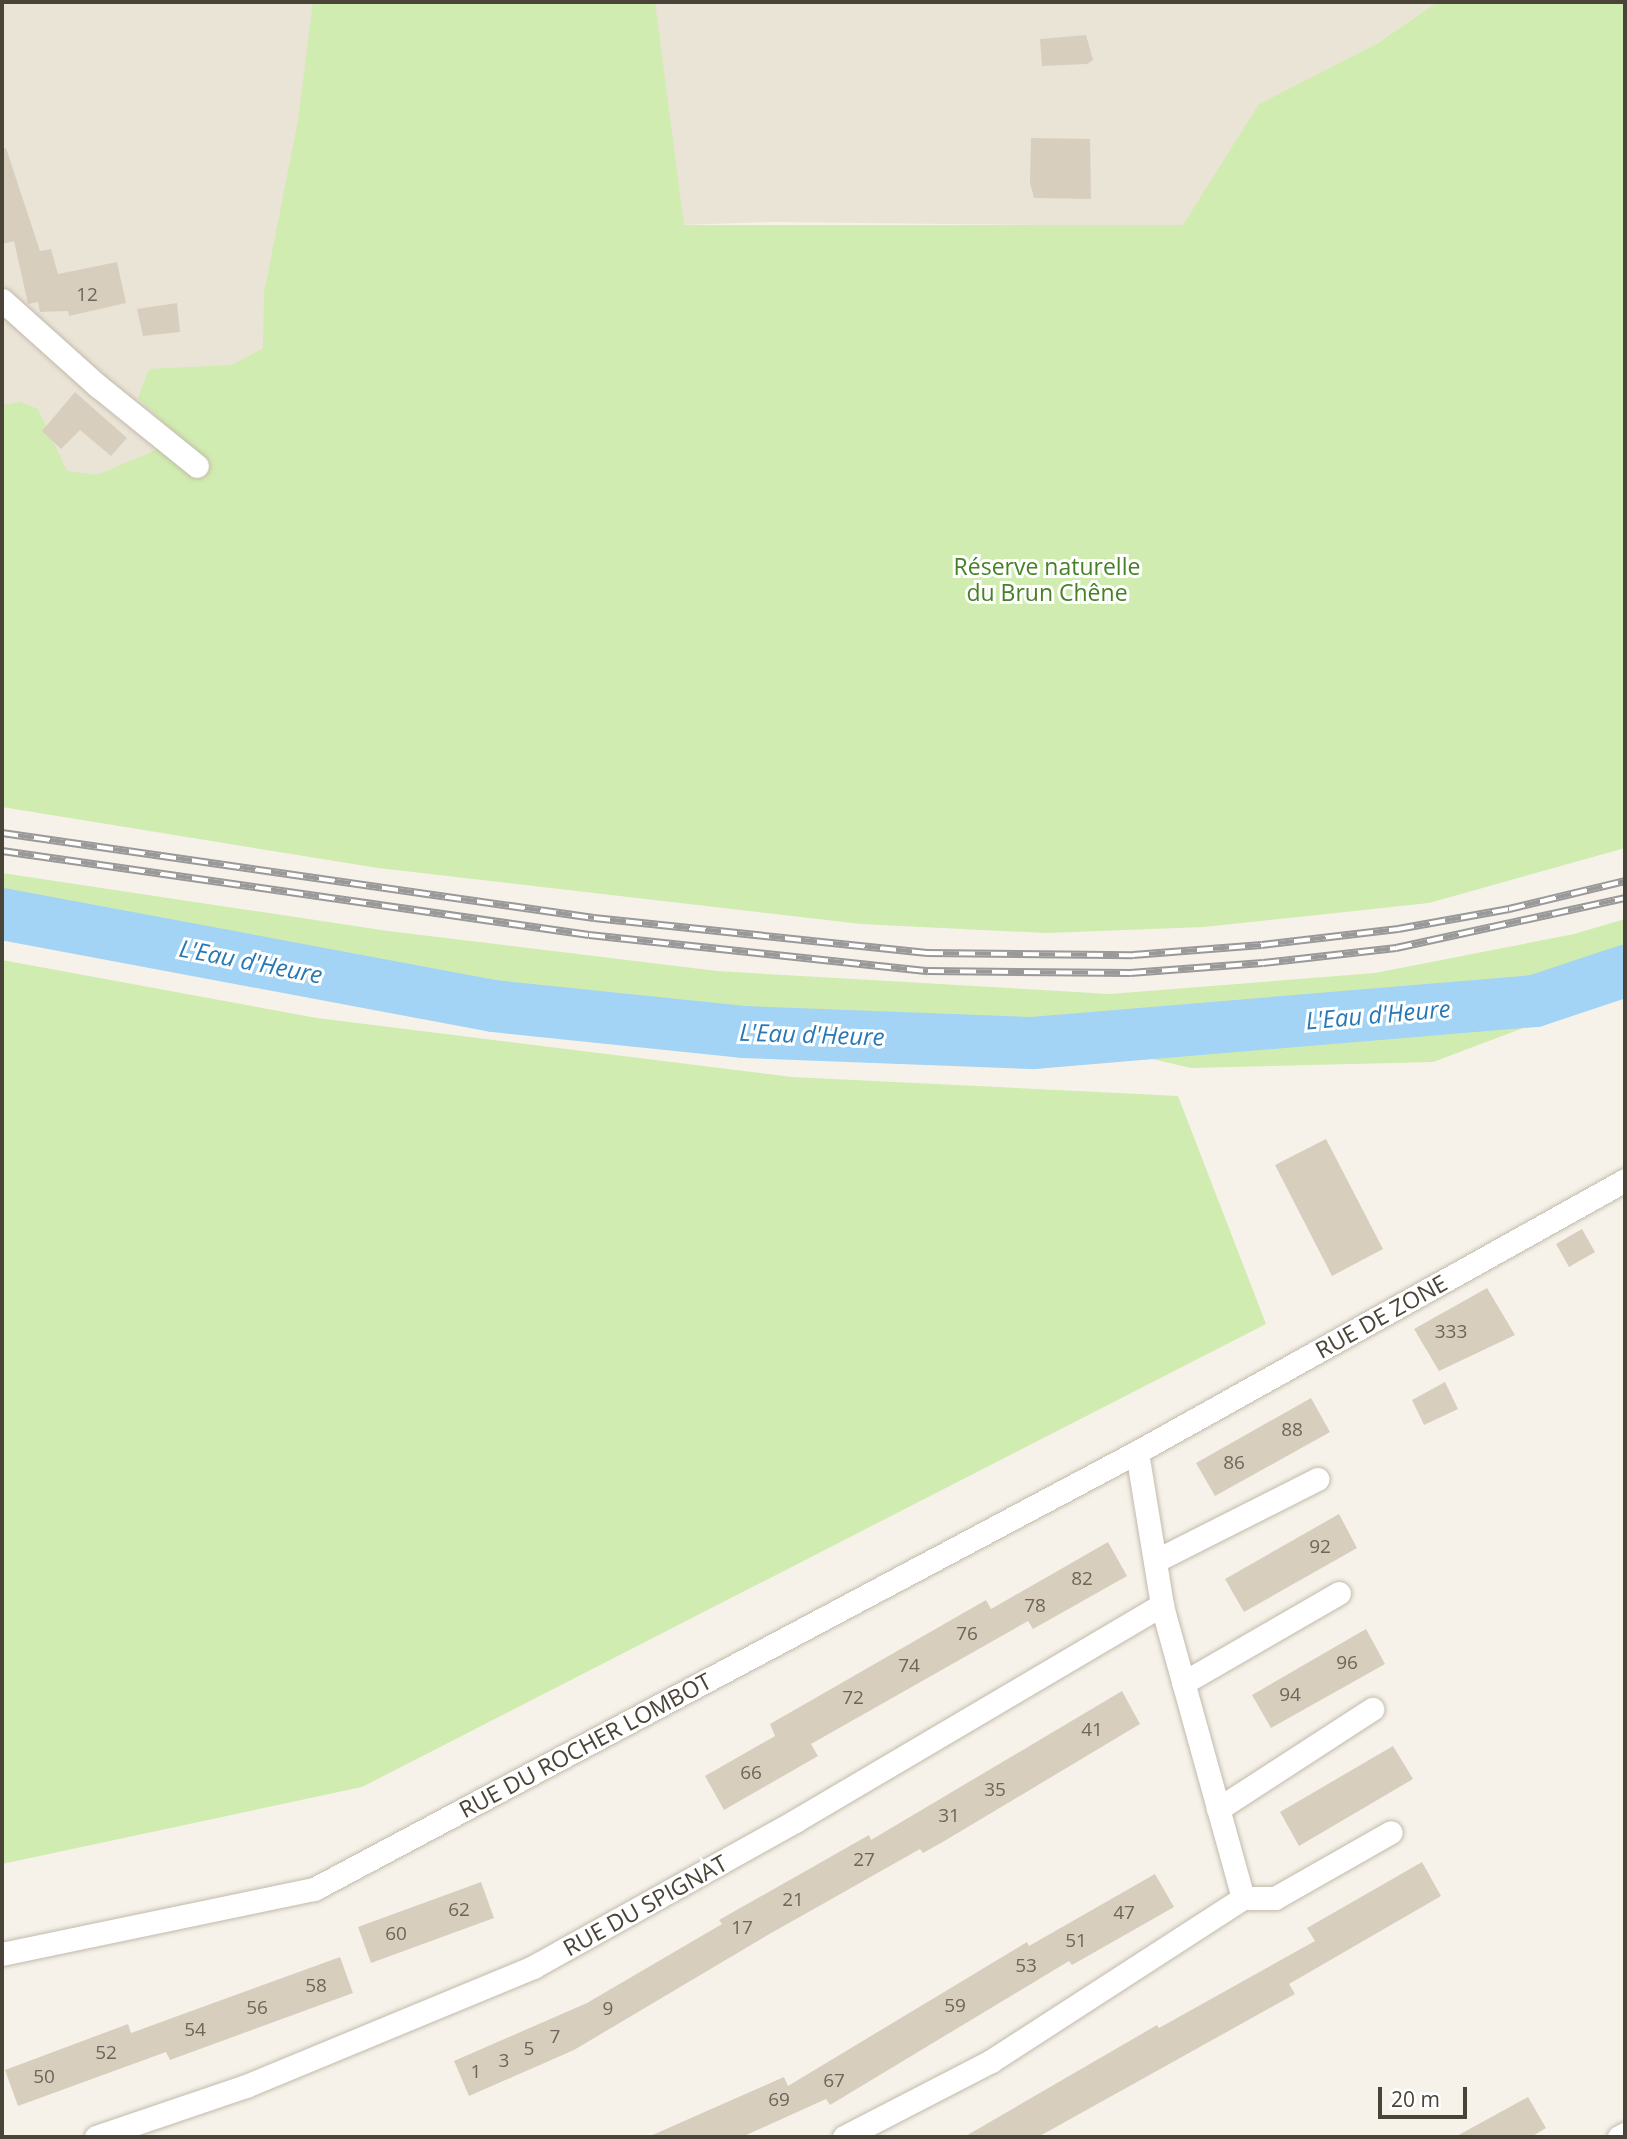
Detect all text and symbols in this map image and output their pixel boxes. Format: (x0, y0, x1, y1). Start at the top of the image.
house number: 12 (76, 284, 98, 306)
park label: Réserve naturelle du Brun Chêne (954, 552, 1140, 606)
water label: L'Eau d'Heure (177, 933, 325, 989)
water label: L'Eau d'Heure (1304, 993, 1452, 1035)
water label: L'Eau d'Heure (739, 1017, 885, 1051)
street label: RUE DE ZONE (1310, 1268, 1452, 1364)
house number: 333 (1435, 1321, 1467, 1343)
house number: 88 (1281, 1419, 1303, 1441)
house number: 86 (1223, 1452, 1245, 1474)
house number: 92 (1309, 1536, 1331, 1558)
house number: 82 (1071, 1568, 1093, 1590)
house number: 78 (1024, 1595, 1046, 1617)
house number: 76 (956, 1623, 978, 1645)
house number: 96 (1336, 1652, 1358, 1674)
house number: 74 (898, 1655, 920, 1677)
street label: RUE DU ROCHER LOMBOT (454, 1667, 716, 1823)
house number: 94 (1279, 1684, 1301, 1706)
house number: 72 (842, 1687, 864, 1709)
house number: 41 (1081, 1719, 1103, 1741)
house number: 66 (740, 1762, 762, 1784)
house number: 35 (984, 1779, 1006, 1801)
house number: 31 (938, 1805, 960, 1827)
street label: RUE DU SPIGNAT (558, 1849, 732, 1961)
house number: 27 (853, 1849, 875, 1871)
house number: 21 (782, 1889, 804, 1911)
house number: 62 (448, 1899, 470, 1921)
house number: 47 (1113, 1902, 1135, 1924)
house number: 17 (731, 1917, 753, 1939)
house number: 60 (385, 1923, 407, 1945)
house number: 51 (1065, 1930, 1087, 1952)
house number: 53 (1015, 1955, 1037, 1977)
house number: 58 (305, 1975, 327, 1997)
house number: 59 (944, 1995, 966, 2017)
house number: 56 (246, 1997, 268, 2019)
house number: 9 (603, 1998, 613, 2020)
house number: 54 (184, 2019, 206, 2041)
house number: 7 (550, 2026, 560, 2048)
house number: 5 (524, 2038, 534, 2060)
house number: 52 (95, 2042, 117, 2064)
house number: 3 (499, 2050, 509, 2072)
house number: 1 (471, 2061, 481, 2083)
house number: 50 (33, 2066, 55, 2088)
house number: 67 (823, 2070, 845, 2092)
scale bar (1382, 2072, 1471, 2116)
text: 20 m (1391, 2085, 1440, 2113)
house number: 69 (768, 2089, 790, 2111)

